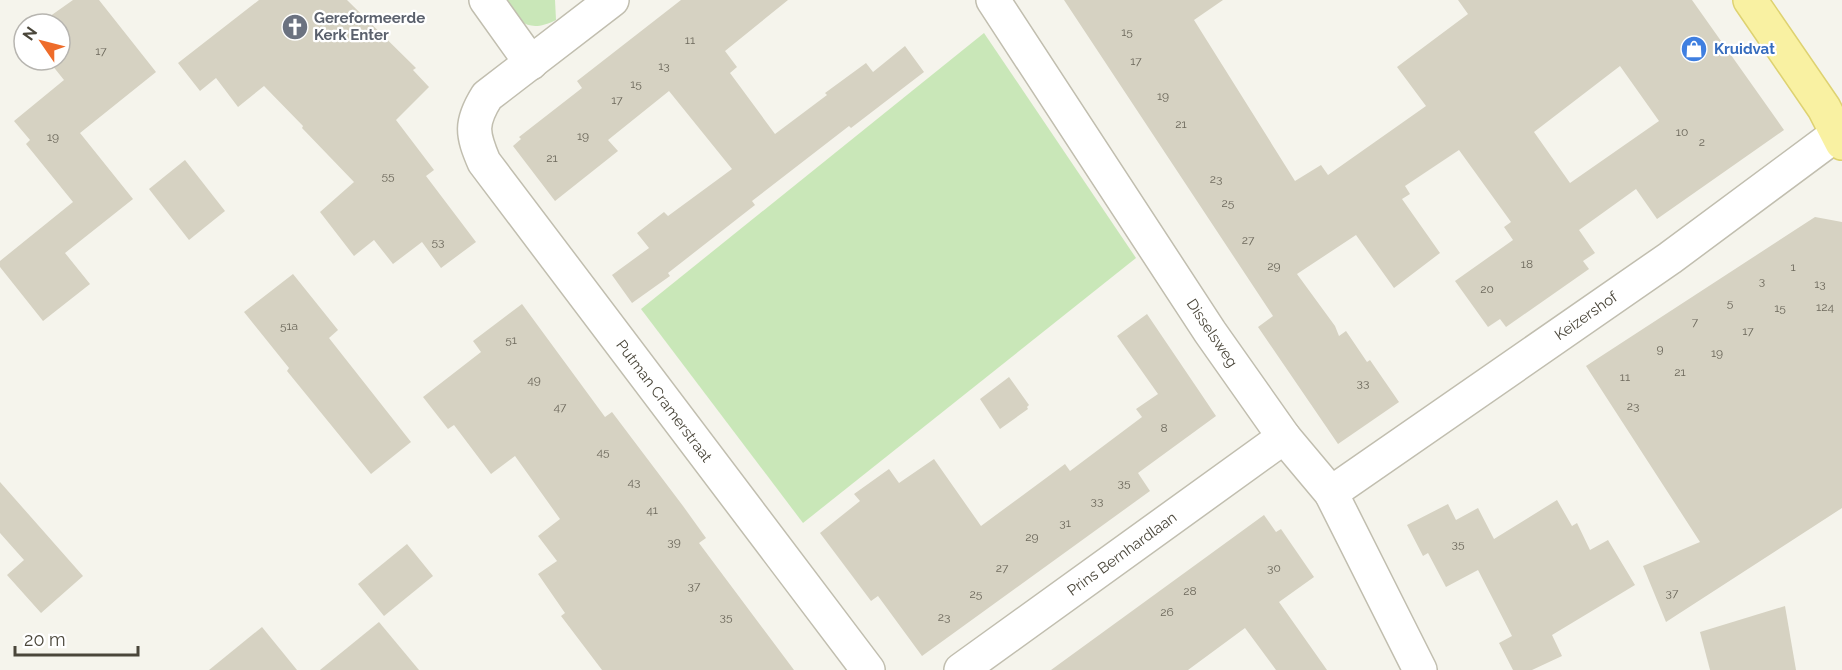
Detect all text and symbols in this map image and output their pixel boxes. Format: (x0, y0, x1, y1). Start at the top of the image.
place label: Gereformeerde Kerk Enter (314, 9, 425, 44)
north arrow (12, 12, 72, 72)
church icon: Gereformeerde Kerk Enter (280, 12, 310, 42)
text: N (19, 23, 41, 44)
house number: 15 (1121, 25, 1133, 39)
house number: 11 (685, 33, 695, 47)
shop icon: Kruidvat (1679, 34, 1709, 64)
place label: Kruidvat (1714, 40, 1775, 58)
house number: 17 (95, 44, 107, 58)
house number: 17 (1130, 54, 1142, 68)
house number: 13 (658, 59, 670, 73)
house number: 15 (630, 77, 642, 91)
house number: 19 (1157, 89, 1169, 103)
house number: 17 (611, 93, 623, 107)
house number: 21 (1175, 117, 1187, 131)
house number: 10 (1676, 125, 1688, 139)
house number: 19 (577, 129, 589, 143)
house number: 19 (47, 130, 59, 144)
house number: 2 (1699, 135, 1705, 149)
house number: 21 (546, 151, 558, 165)
house number: 55 (381, 169, 395, 183)
house number: 23 (1210, 172, 1222, 186)
house number: 25 (1222, 196, 1235, 210)
house number: 27 (1242, 233, 1255, 247)
house number: 53 (432, 235, 444, 249)
house number: 18 (1521, 257, 1533, 271)
house number: 29 (1267, 259, 1281, 273)
house number: 1 (1790, 260, 1796, 274)
house number: 3 (1759, 274, 1765, 288)
house number: 13 (1814, 277, 1826, 291)
house number: 20 (1480, 282, 1494, 296)
street label: Keizershof (1551, 287, 1622, 344)
street label: Disselsweg (1183, 295, 1241, 371)
house number: 5 (1727, 296, 1734, 310)
house number: 124 (1816, 300, 1834, 314)
house number: 15 (1774, 301, 1786, 315)
house number: 7 (1692, 315, 1699, 329)
house number: 51a (280, 319, 298, 333)
house number: 17 (1742, 324, 1754, 338)
house number: 51 (505, 333, 517, 347)
street label: Putman Cramerstraat (612, 336, 716, 466)
house number: 9 (1656, 342, 1664, 356)
house number: 19 (1711, 346, 1723, 360)
house number: 21 (1674, 365, 1686, 379)
house number: 11 (1620, 370, 1630, 384)
house number: 49 (527, 373, 541, 387)
house number: 33 (1357, 376, 1369, 390)
house number: 23 (1627, 399, 1639, 413)
house number: 47 (554, 400, 567, 414)
house number: 8 (1160, 421, 1168, 435)
house number: 45 (596, 445, 610, 459)
house number: 43 (628, 475, 640, 489)
house number: 35 (1118, 476, 1131, 490)
house number: 33 (1091, 494, 1103, 508)
house number: 41 (646, 503, 658, 517)
street label: Prins Bernhardlaan (1064, 508, 1180, 600)
house number: 31 (1059, 516, 1071, 530)
house number: 29 (1025, 530, 1039, 544)
house number: 39 (667, 535, 681, 549)
house number: 35 (1452, 537, 1465, 551)
house number: 27 (996, 561, 1009, 575)
house number: 30 (1267, 561, 1281, 575)
house number: 37 (688, 579, 701, 593)
house number: 28 (1183, 584, 1197, 598)
house number: 37 (1666, 586, 1679, 600)
house number: 25 (970, 587, 983, 601)
house number: 26 (1160, 605, 1174, 619)
house number: 35 (720, 610, 733, 624)
house number: 23 (938, 610, 950, 624)
scale bar (15, 619, 138, 657)
text: 20 m (24, 629, 66, 650)

